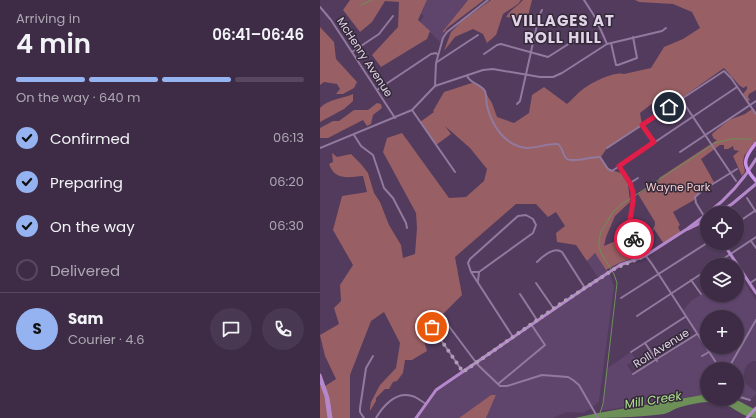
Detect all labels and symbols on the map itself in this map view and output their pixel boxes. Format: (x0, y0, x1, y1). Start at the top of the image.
district label: VILLAGES AT ROLL HILL (511, 10, 615, 48)
street label: McHenry Avenue (333, 14, 397, 100)
pin (652, 90, 686, 124)
park label: Wayne Park (646, 179, 711, 195)
courier (614, 219, 654, 259)
pin (415, 310, 449, 344)
street label: Roll Avenue (630, 324, 692, 372)
water label: Mill Creek (623, 386, 683, 412)

